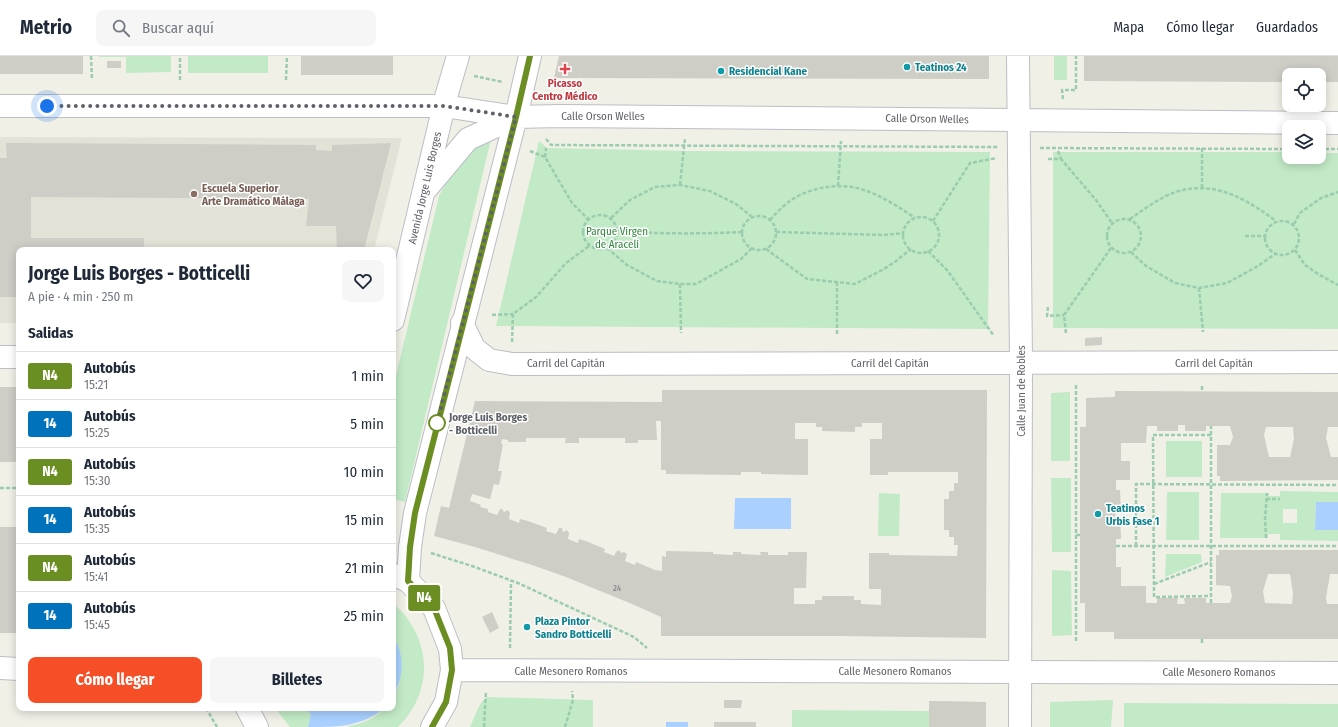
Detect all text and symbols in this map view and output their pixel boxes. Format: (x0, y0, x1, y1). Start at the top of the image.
search box (96, 10, 376, 46)
text: Metrio (20, 16, 72, 39)
icon: search (110, 17, 132, 39)
text: Buscar aquí (142, 19, 214, 37)
text: Mapa (1113, 19, 1144, 36)
text: Cómo llegar (1166, 19, 1234, 36)
text: Guardados (1256, 19, 1318, 36)
place label: Teatinos 24 (915, 61, 967, 74)
marker: Teatinos 24 (902, 62, 912, 72)
marker: Picasso Centro Médico (559, 63, 571, 75)
place label: Residencial Kane (729, 65, 807, 78)
marker: Residencial Kane (716, 66, 726, 76)
map controls (1282, 68, 1326, 164)
button: locate (1282, 68, 1326, 112)
place label: Picasso Centro Médico (532, 77, 598, 103)
your location (37, 96, 57, 116)
street label: Calle Orson Welles (561, 110, 645, 123)
street label: Calle Orson Welles (885, 112, 969, 126)
button: layers (1282, 120, 1326, 164)
street label: Avenida Jorge Luis Borges (406, 130, 444, 246)
place label: Escuela Superior Arte Dramático Málaga (201, 182, 305, 208)
marker: Escuela Superior Arte Dramático Málaga (189, 189, 199, 199)
park label: Parque Virgen de Araceli (586, 225, 648, 251)
button: heart (342, 260, 384, 302)
text: Jorge Luis Borges - Botticelli (28, 262, 250, 285)
text: A pie · 4 min · 250 m (28, 289, 133, 304)
text: Salidas (28, 324, 73, 342)
street label: Calle Juan de Robles (1015, 345, 1028, 437)
street label: Carril del Capitán (527, 357, 605, 370)
street label: Carril del Capitán (851, 357, 929, 370)
street label: Carril del Capitán (1175, 357, 1253, 370)
text: Autobús (84, 359, 135, 377)
text: N4 (42, 367, 58, 384)
text: 1 min (351, 367, 384, 385)
text: 15:21 (84, 377, 108, 392)
text: Autobús (84, 407, 135, 425)
place label: Jorge Luis Borges - Botticelli (448, 411, 527, 437)
marker: Jorge Luis Borges - Botticelli (428, 414, 446, 432)
text: 14 (43, 415, 57, 432)
text: 5 min (350, 415, 384, 433)
text: 15:25 (84, 425, 110, 440)
text: Autobús (84, 455, 135, 473)
text: N4 (42, 463, 58, 480)
text: 10 min (344, 463, 384, 481)
text: 15:30 (84, 473, 111, 488)
place label: Teatinos Urbis Fase 1 (1106, 502, 1159, 528)
text: Autobús (84, 503, 135, 521)
marker: Teatinos Urbis Fase 1 (1093, 509, 1103, 519)
text: 14 (43, 511, 57, 528)
text: 15 min (345, 511, 384, 529)
text: 15:35 (84, 521, 110, 536)
text: Autobús (84, 551, 135, 569)
text: N4 (42, 559, 58, 576)
text: 21 min (345, 559, 384, 577)
text: 15:41 (84, 569, 108, 584)
house number: 24 (613, 583, 622, 593)
line badge: N4 (406, 585, 442, 611)
text: N4 (416, 589, 432, 606)
text: Autobús (84, 599, 135, 617)
text: 14 (43, 607, 57, 624)
text: 25 min (344, 607, 384, 625)
place label: Plaza Pintor Sandro Botticelli (535, 615, 612, 641)
text: 15:45 (84, 617, 110, 632)
marker: Plaza Pintor Sandro Botticelli (522, 622, 532, 632)
button: Cómo llegar (28, 657, 202, 703)
button: Billetes (210, 657, 384, 703)
street label: Calle Mesonero Romanos (514, 665, 628, 678)
street label: Calle Mesonero Romanos (838, 665, 952, 678)
street label: Calle Mesonero Romanos (1162, 666, 1276, 679)

